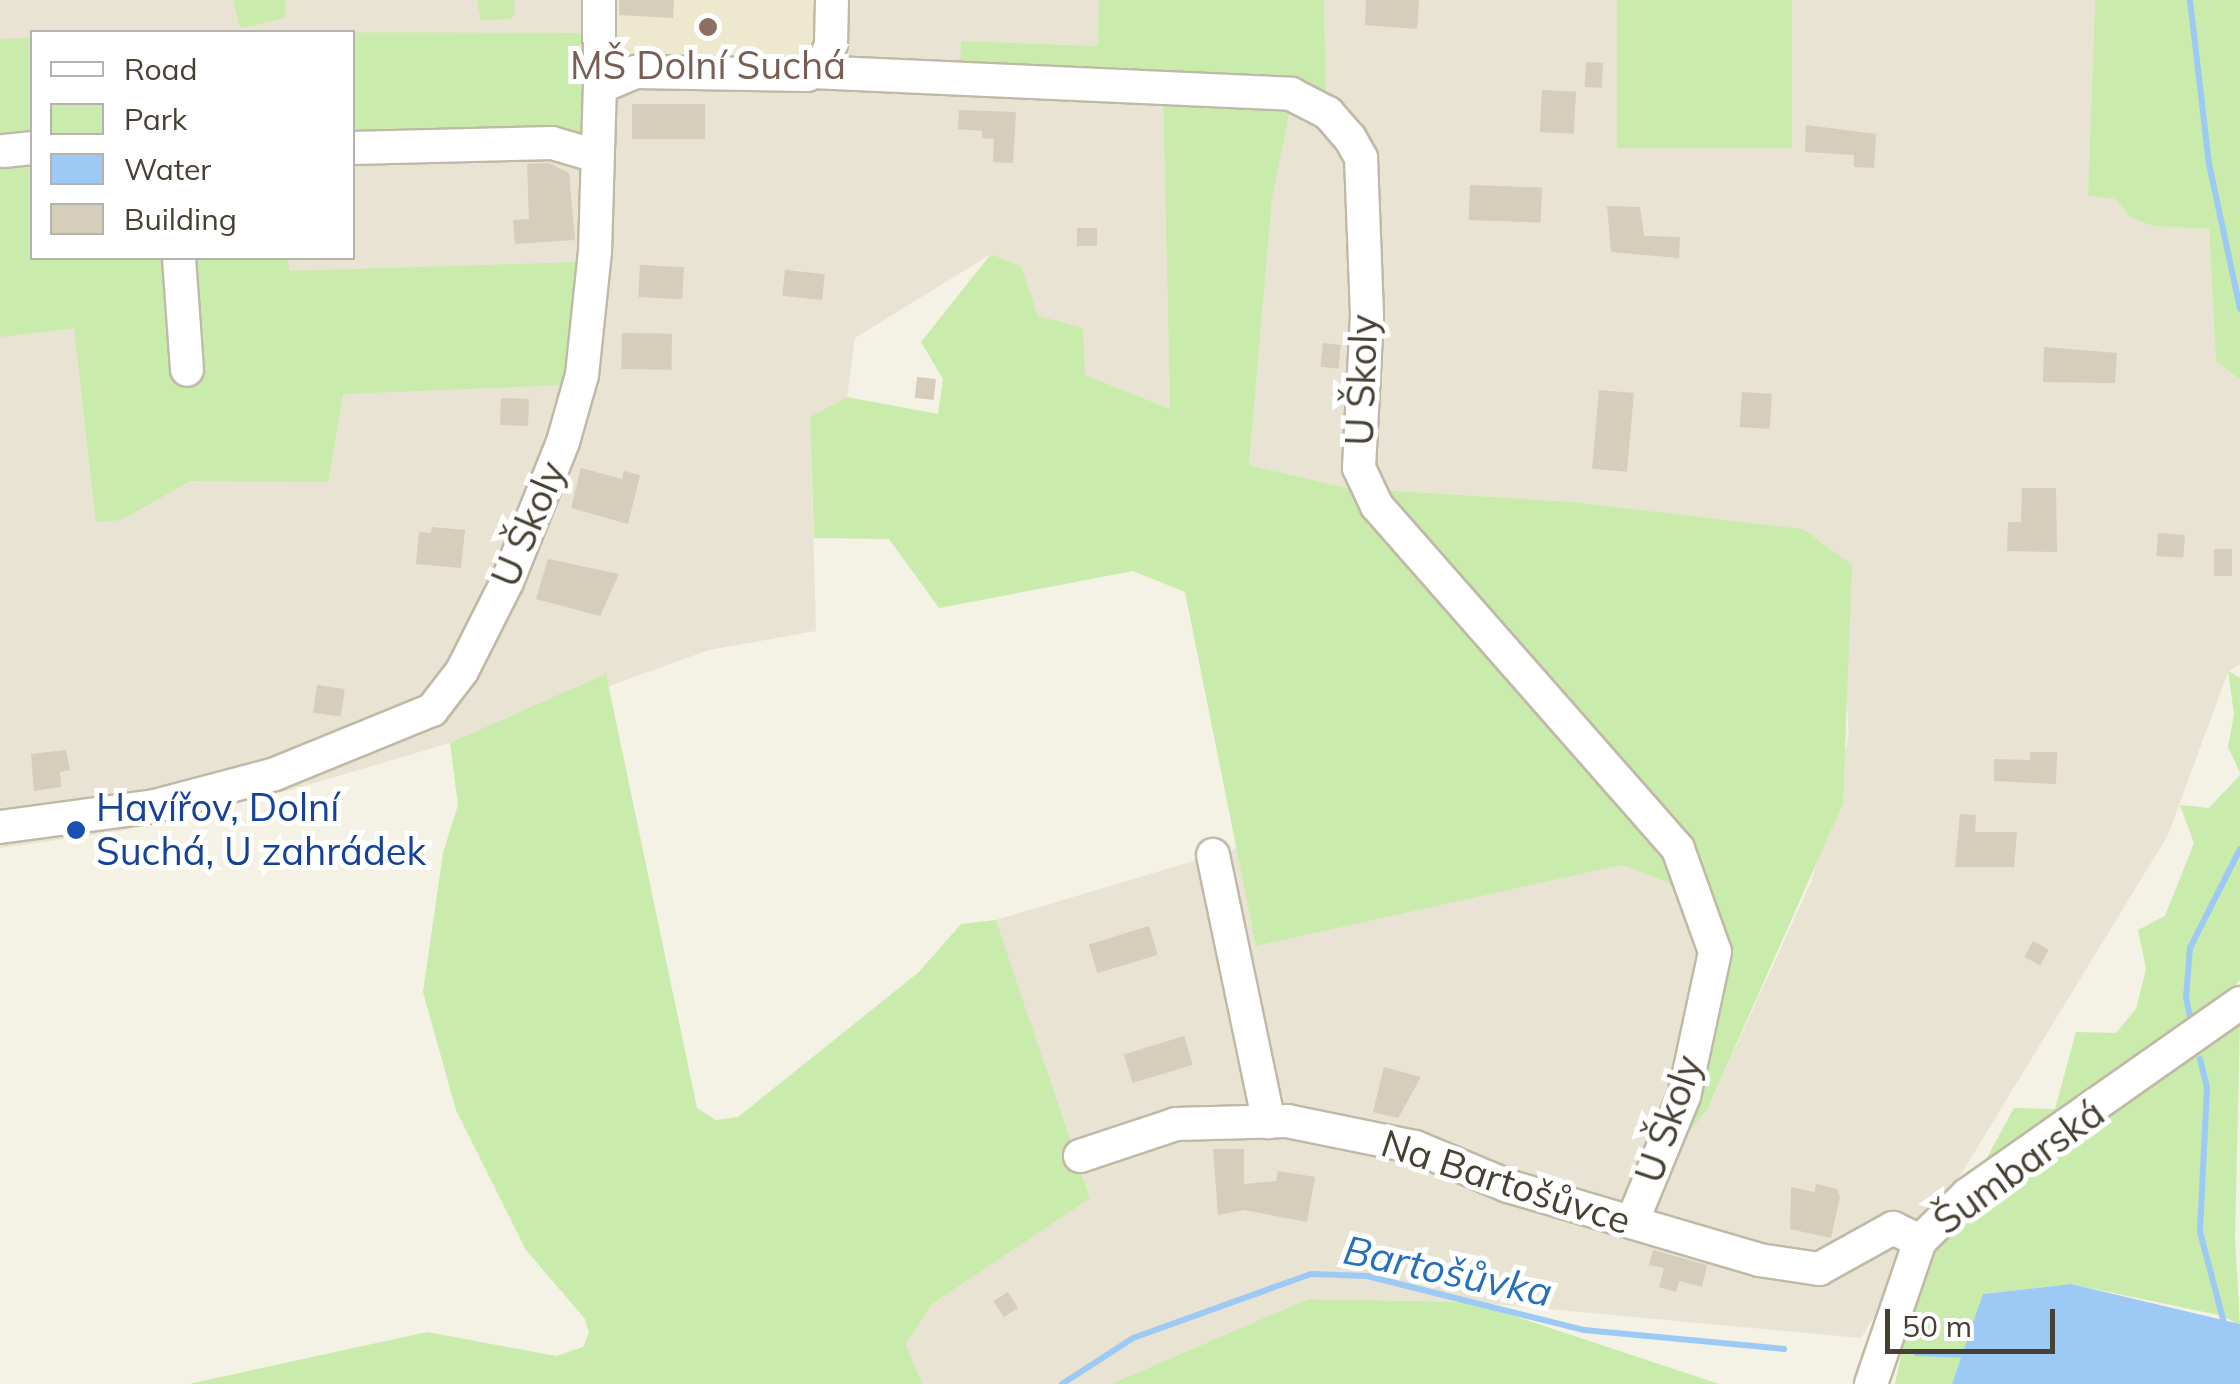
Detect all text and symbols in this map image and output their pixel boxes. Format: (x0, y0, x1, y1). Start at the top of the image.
marker: MŠ Dolní Suchá (697, 16, 719, 38)
legend (30, 30, 355, 260)
place label: MŠ Dolní Suchá (570, 43, 846, 89)
text: Road (124, 50, 198, 88)
text: Park (124, 100, 187, 138)
text: Water (124, 150, 211, 188)
text: Building (124, 200, 237, 238)
street label: U Školy (1337, 314, 1387, 446)
street label: U Školy (482, 455, 576, 593)
place label: Havířov, Dolní Suchá, U zahrádek (96, 785, 426, 874)
marker: Havířov, Dolní Suchá, U zahrádek (65, 819, 87, 841)
street label: U Školy (1626, 1049, 1712, 1189)
street label: Šumbarská (1925, 1090, 2113, 1244)
street label: Na Bartošůvce (1376, 1120, 1636, 1244)
water label: Bartošůvka (1339, 1224, 1557, 1316)
scale bar (1890, 1289, 2060, 1351)
text: 50 m (1902, 1307, 1972, 1345)

